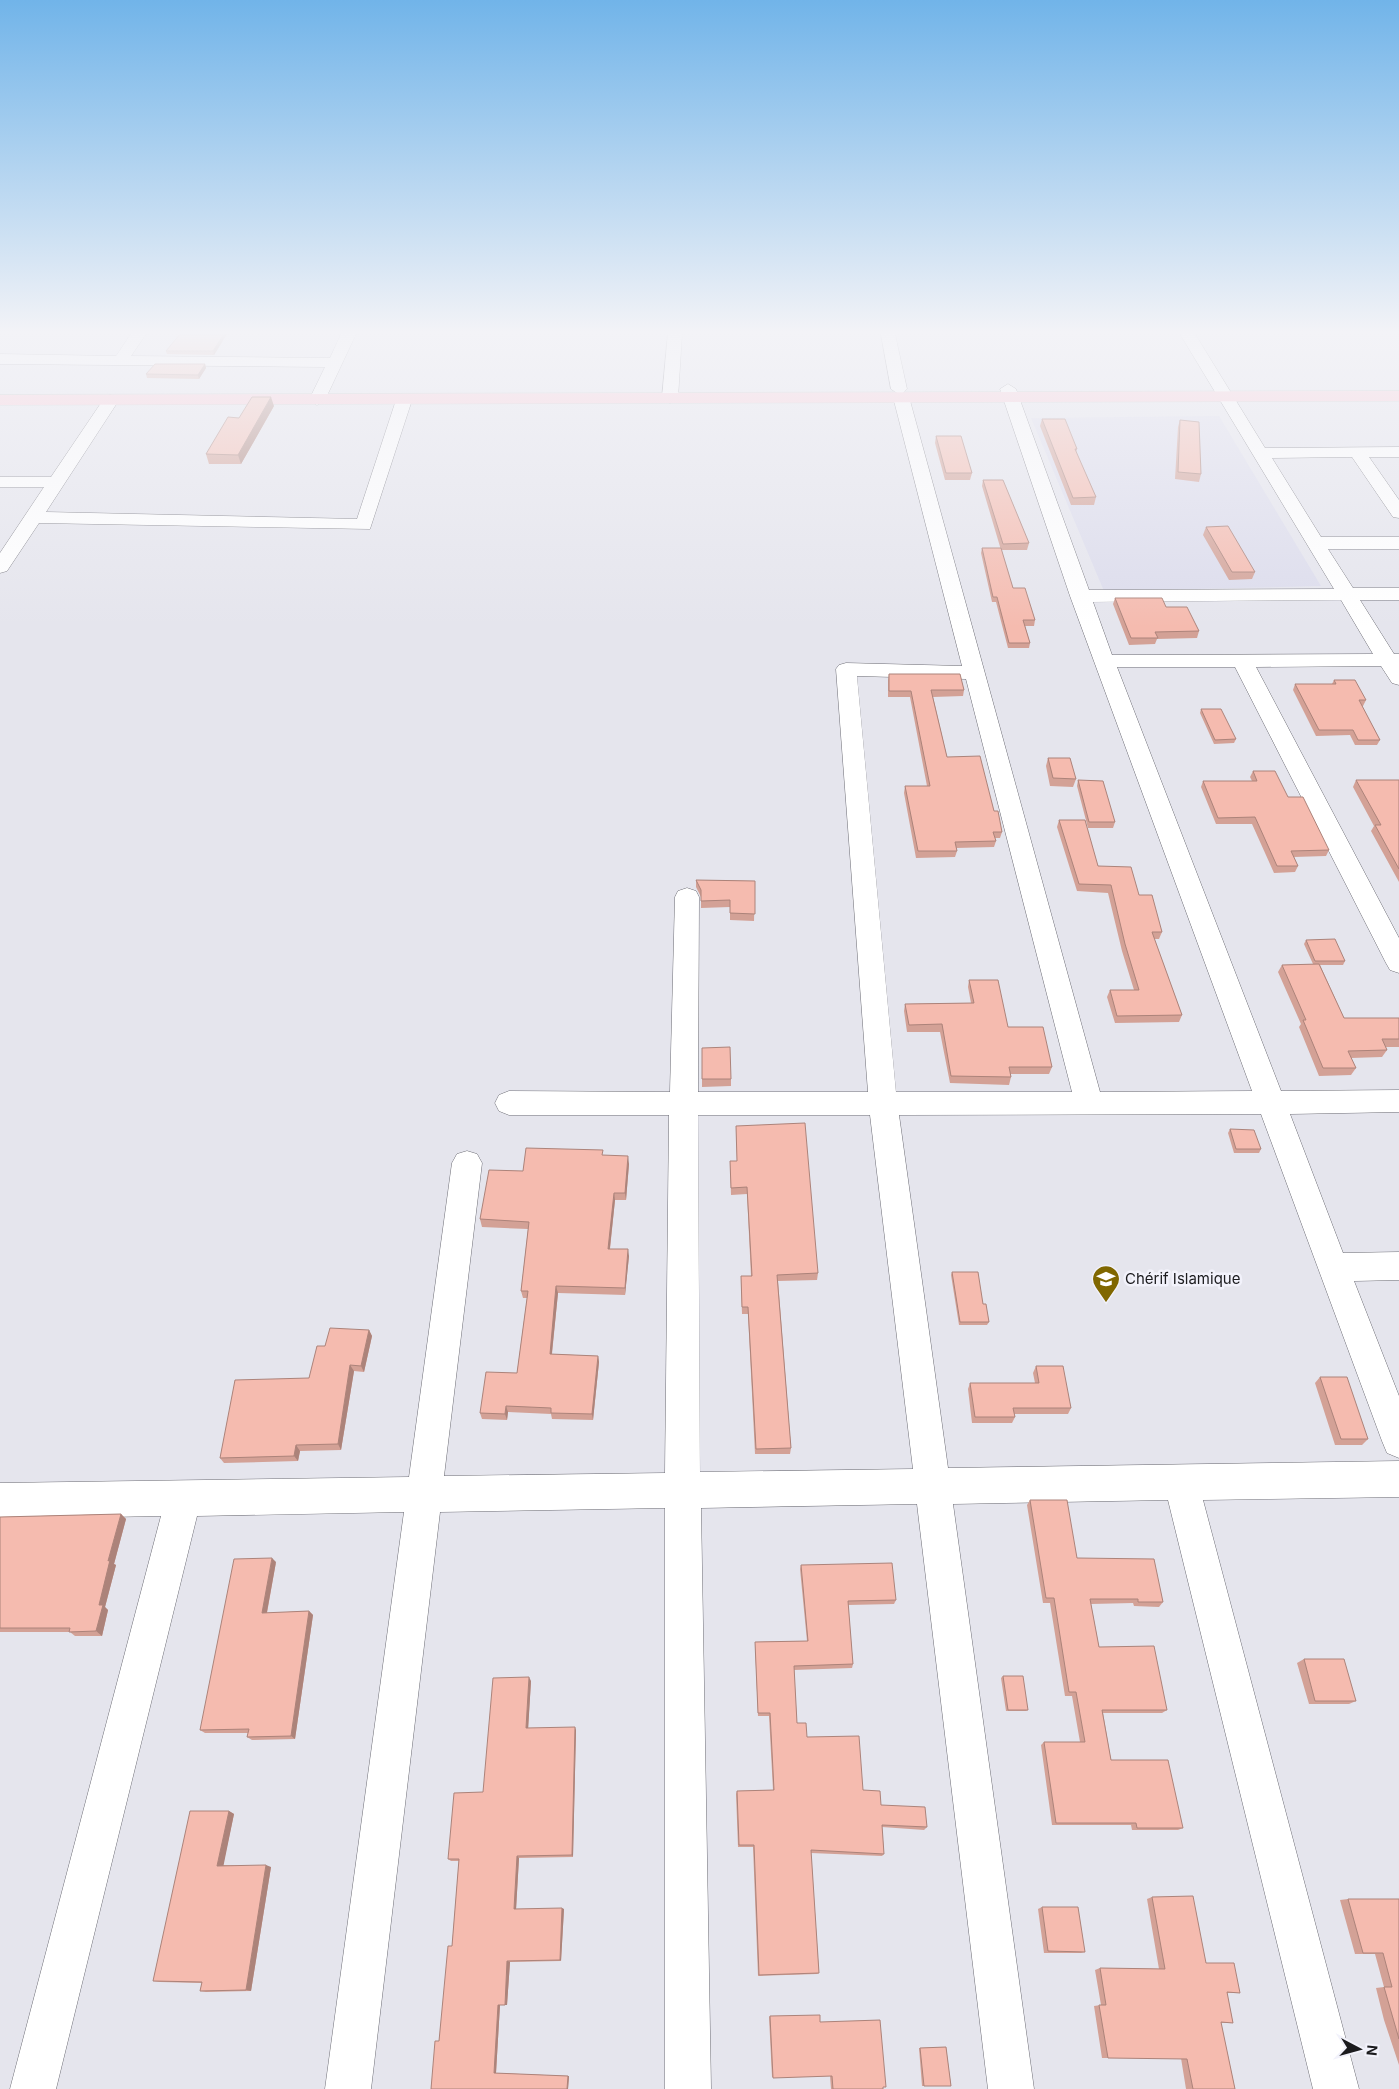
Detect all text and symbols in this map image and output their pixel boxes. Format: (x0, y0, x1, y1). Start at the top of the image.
school or university icon: Chérif Islamique (1091, 1264, 1121, 1303)
place label: Chérif Islamique (1125, 1269, 1240, 1288)
north arrow (1334, 2024, 1384, 2074)
text: N (1363, 2044, 1381, 2057)

